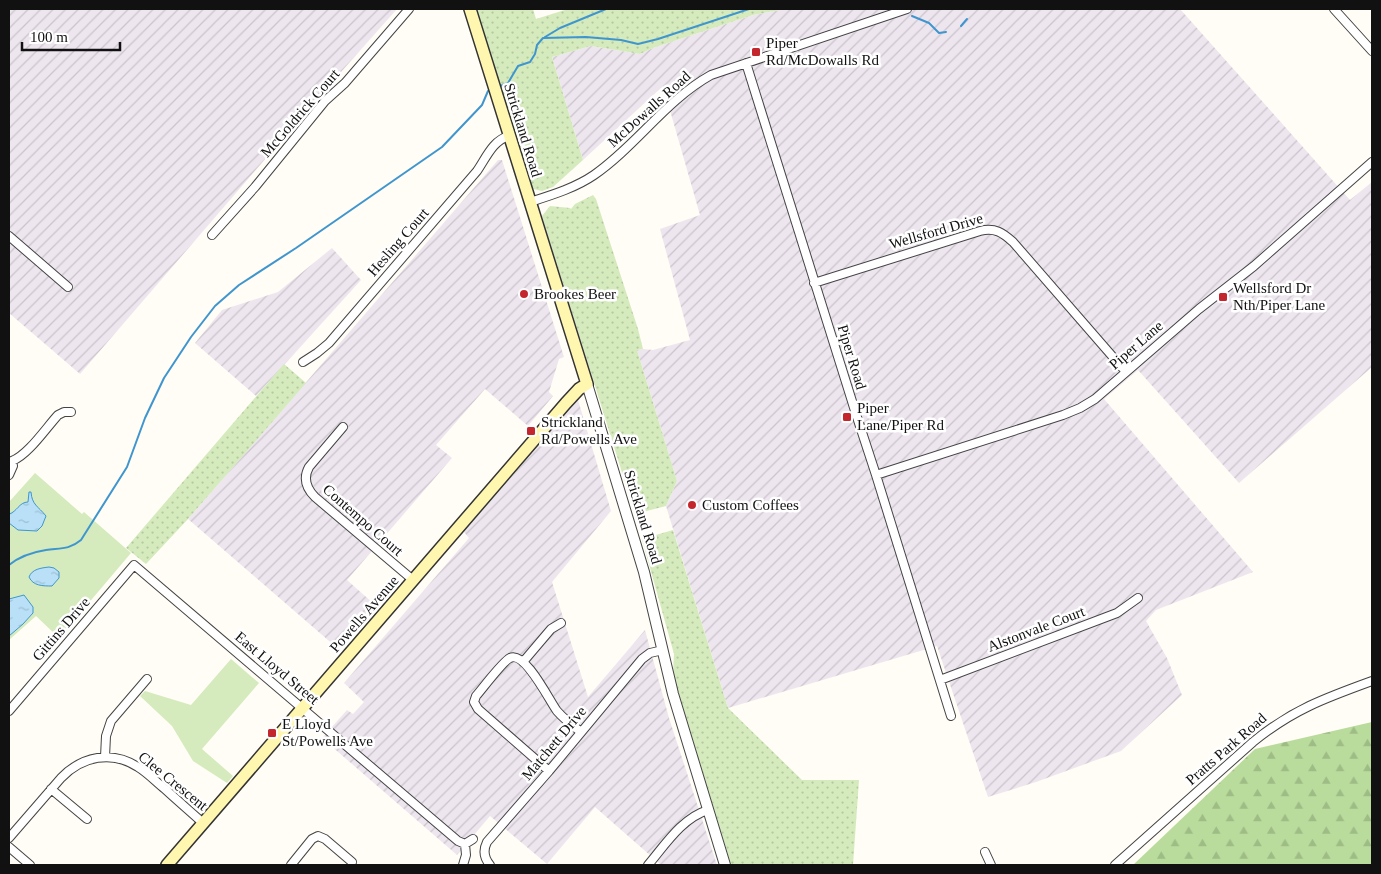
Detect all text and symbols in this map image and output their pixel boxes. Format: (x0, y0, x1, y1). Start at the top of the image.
scale bar (22, 20, 120, 52)
text: 100 m (30, 29, 68, 45)
place label: Piper Rd/McDowalls Rd (766, 35, 879, 68)
marker: Piper Rd/McDowalls Rd (750, 46, 762, 58)
street label: McGoldrick Court (257, 65, 343, 160)
street label: McDowalls Road (604, 67, 694, 150)
street label: Strickland Road (501, 81, 545, 179)
street label: Hesling Court (364, 204, 432, 279)
street label: Wellsford Drive (887, 210, 985, 252)
place label: Wellsford Dr Nth/Piper Lane (1233, 280, 1325, 313)
place label: Brookes Beer (534, 286, 616, 302)
marker: Brookes Beer (518, 288, 530, 300)
marker: Wellsford Dr Nth/Piper Lane (1217, 291, 1229, 303)
street label: Piper Lane (1106, 317, 1166, 372)
street label: Piper Road (835, 323, 870, 392)
place label: Piper Lane/Piper Rd (857, 400, 945, 433)
marker: Piper Lane/Piper Rd (841, 411, 853, 423)
place label: Strickland Rd/Powells Ave (541, 414, 637, 447)
marker: Strickland Rd/Powells Ave (525, 425, 537, 437)
street label: Strickland Road (621, 468, 665, 566)
street label: Contempo Court (320, 481, 407, 560)
place label: Custom Coffees (702, 497, 799, 513)
marker: Custom Coffees (686, 499, 698, 511)
street label: Powells Avenue (326, 572, 402, 655)
street label: Gittins Drive (29, 594, 93, 664)
street label: Alstonvale Court (985, 603, 1088, 655)
street label: East Lloyd Street (232, 628, 323, 708)
street label: Matchett Drive (519, 703, 590, 783)
street label: Pratts Park Road (1183, 710, 1270, 788)
place label: E Lloyd St/Powells Ave (282, 716, 373, 749)
marker: E Lloyd St/Powells Ave (266, 727, 278, 739)
street label: Clee Crescent (135, 748, 211, 814)

